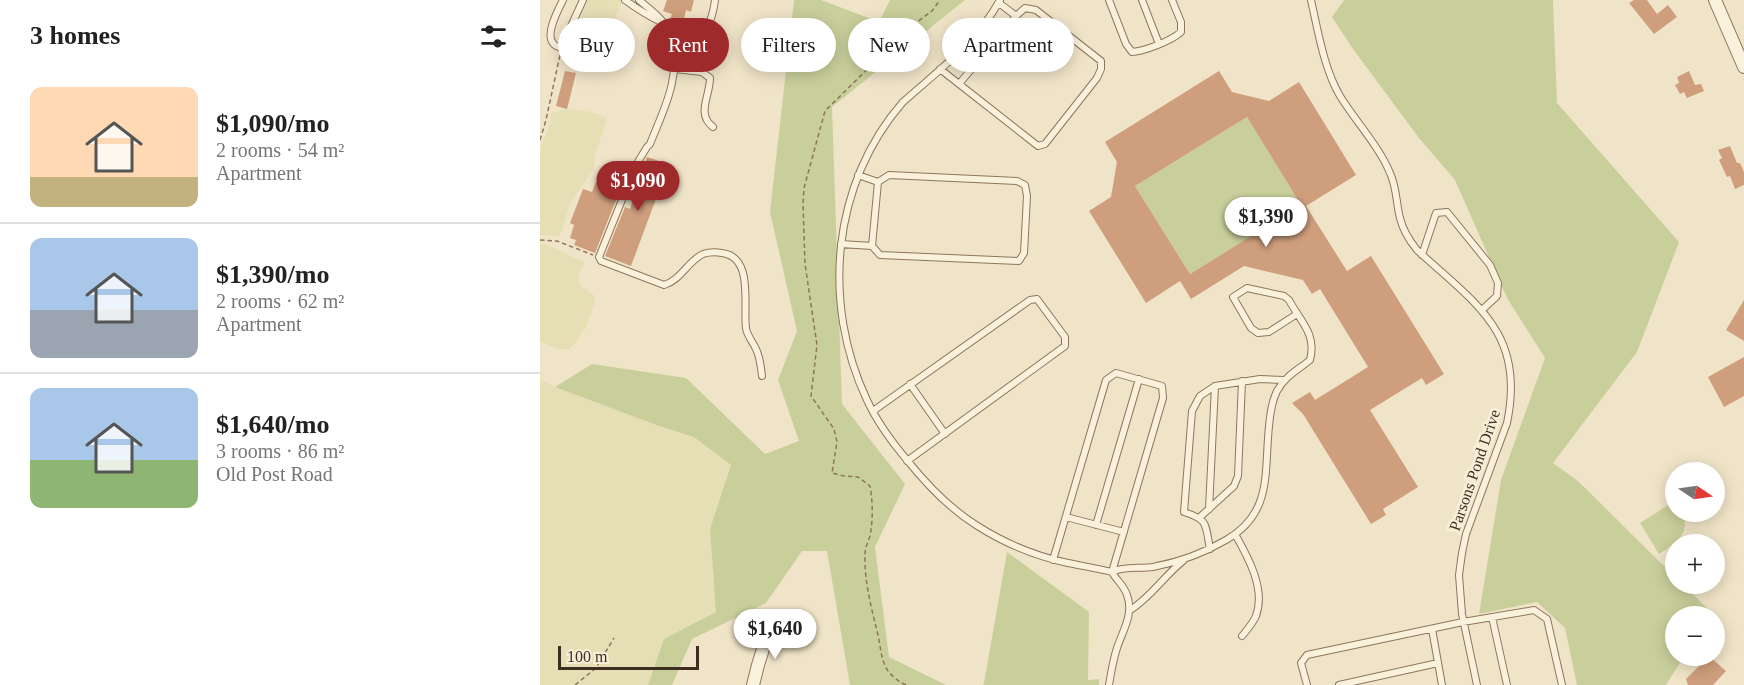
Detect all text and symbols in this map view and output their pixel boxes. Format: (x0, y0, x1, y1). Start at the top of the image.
chip: Buy (558, 18, 635, 72)
chip: Rent (647, 18, 729, 72)
chip: Filters (741, 18, 836, 72)
chip: New (848, 18, 930, 72)
chip: Apartment (942, 18, 1074, 72)
icon: filters (477, 20, 510, 53)
text: 3 homes (30, 21, 120, 50)
text: $1,090/mo (216, 109, 329, 138)
icon: home (78, 111, 150, 183)
text: 2 rooms · 54 m² (216, 139, 344, 161)
pin: $1,090 (589, 161, 687, 212)
text: Apartment (216, 162, 302, 184)
text: $1,090 (611, 169, 666, 191)
pin: $1,390 (1217, 197, 1315, 248)
text: $1,390 (1239, 205, 1294, 227)
text: $1,390/mo (216, 260, 329, 289)
icon: home (78, 262, 150, 334)
text: 2 rooms · 62 m² (216, 290, 344, 312)
text: Apartment (216, 313, 302, 335)
street label: Parsons Pond Drive (1446, 407, 1503, 533)
text: $1,640/mo (216, 410, 329, 439)
icon: home (78, 412, 150, 484)
text: 3 rooms · 86 m² (216, 440, 344, 462)
north arrow (1665, 462, 1725, 522)
map controls (1665, 462, 1725, 666)
text: Old Post Road (216, 463, 333, 485)
button: + (1665, 534, 1725, 594)
button: − (1665, 606, 1725, 666)
pin: $1,640 (726, 609, 824, 660)
text: $1,640 (748, 617, 803, 639)
scale bar (558, 643, 699, 670)
text: 100 m (567, 648, 607, 665)

